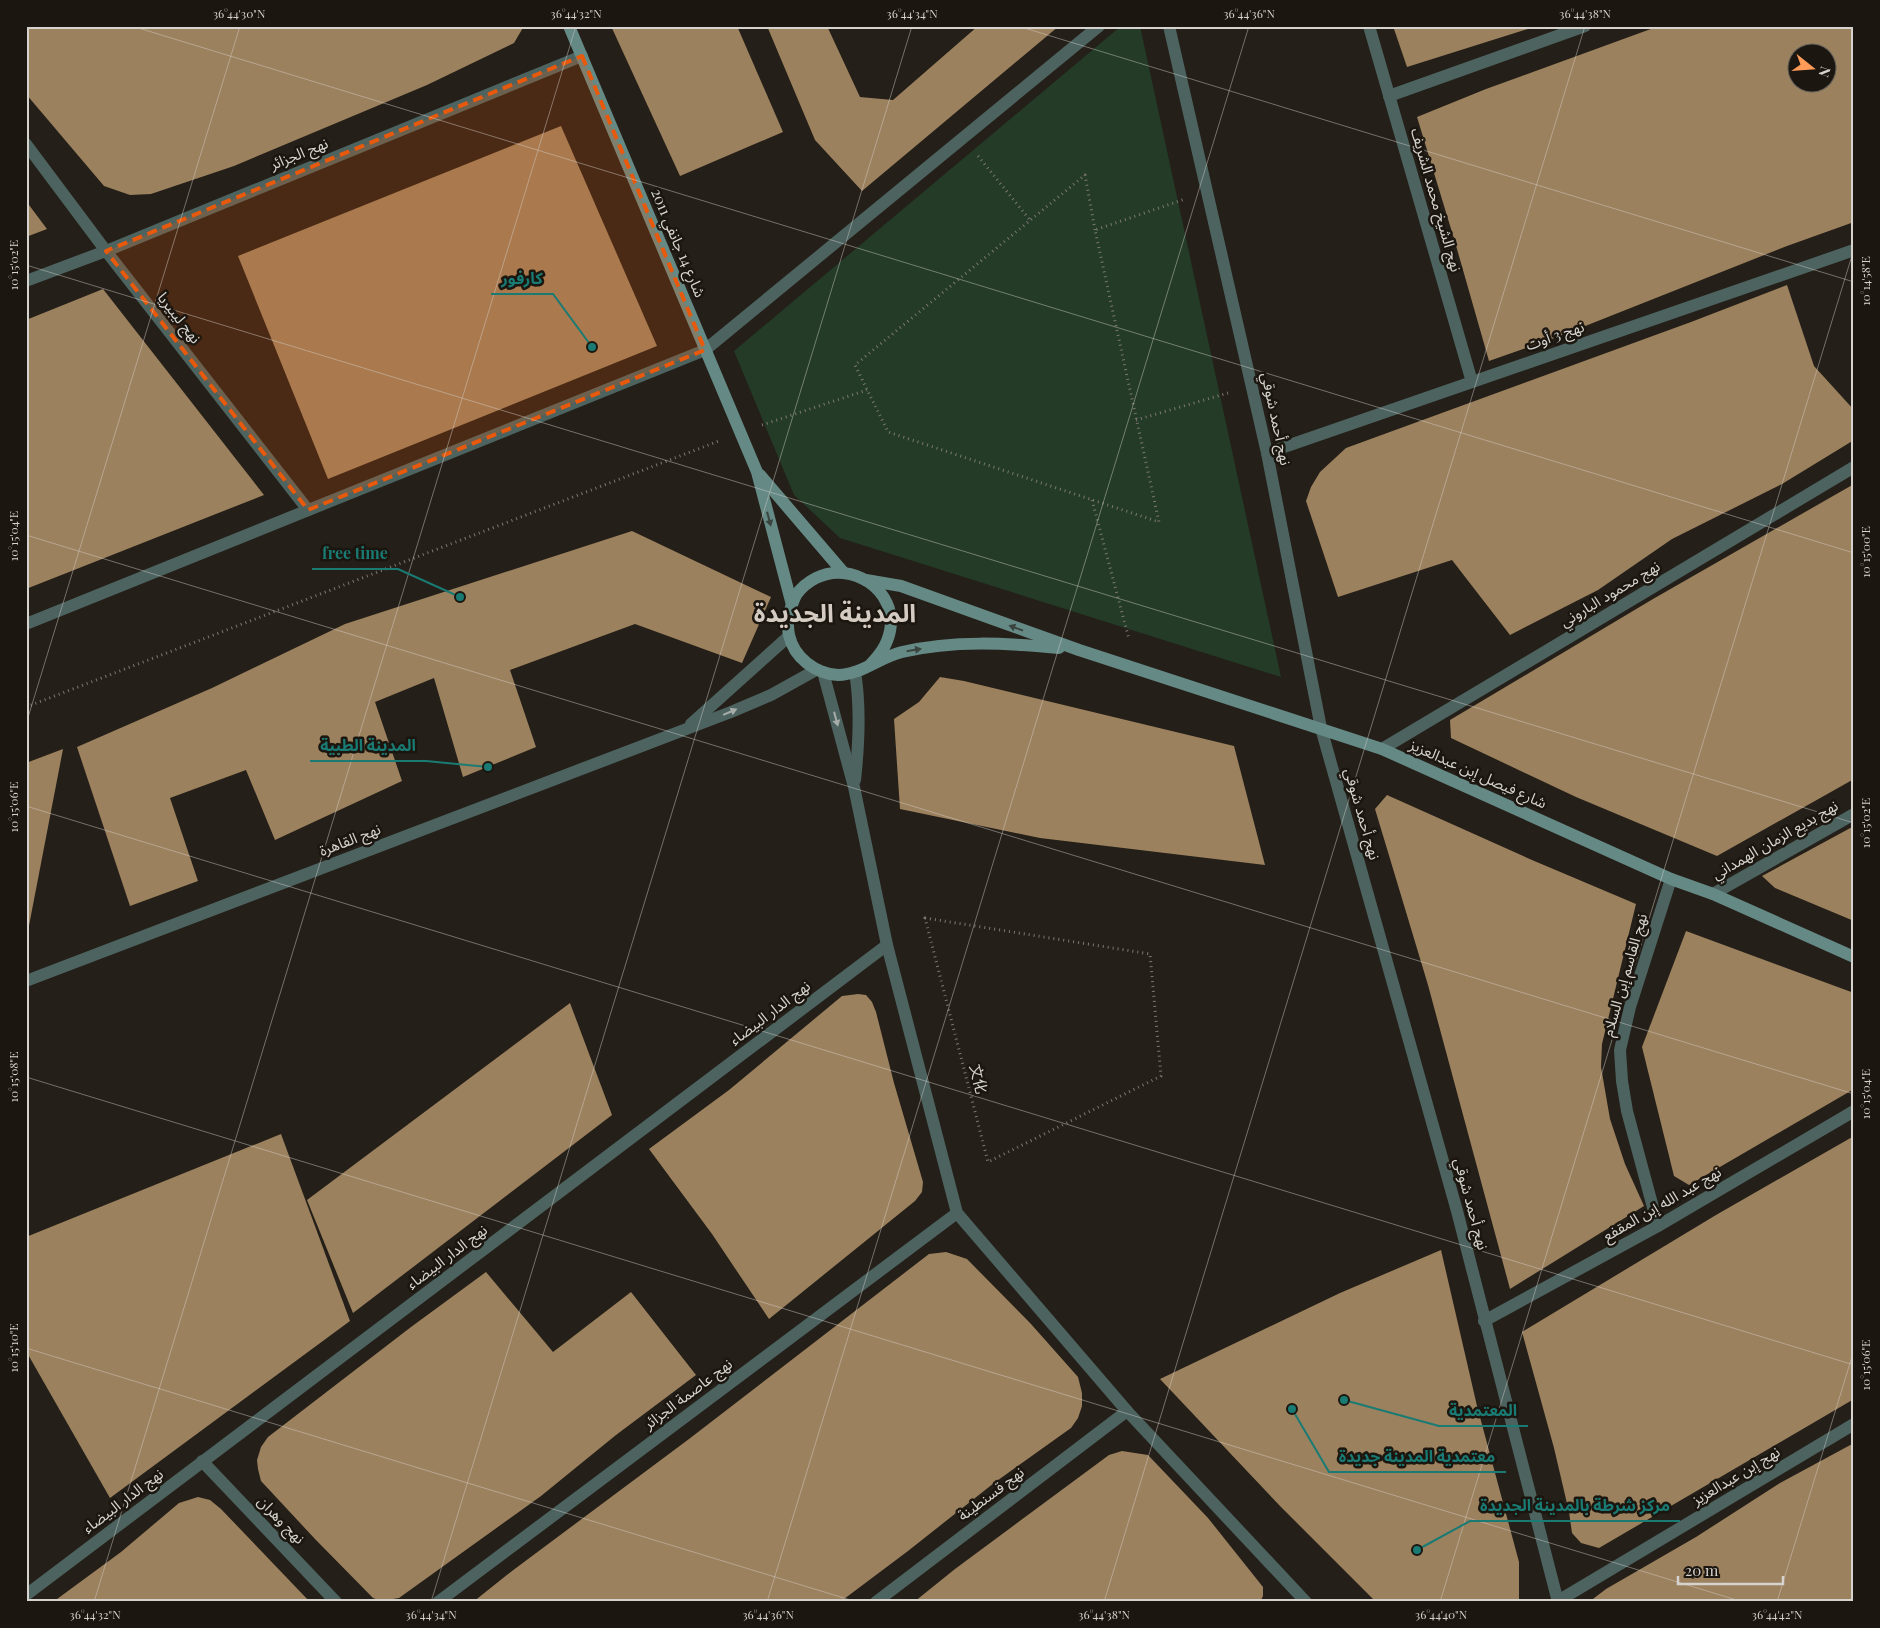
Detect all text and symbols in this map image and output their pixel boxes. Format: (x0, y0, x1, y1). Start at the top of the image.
text: 36°44'30"N (213, 5, 266, 21)
text: 36°44'32"N (550, 5, 602, 21)
text: 36°44'34"N (886, 5, 938, 21)
text: 36°44'36"N (1223, 5, 1275, 21)
text: 36°44'38"N (1559, 5, 1611, 21)
north arrow (1788, 42, 1838, 92)
text: N (1814, 64, 1835, 80)
street label: نهج الشيخ محمد الشريف (1404, 125, 1467, 275)
street label: نهج الجزائر (266, 132, 332, 177)
street label: شارع 14 جانفي 2011 (644, 185, 711, 301)
text: 10°15'02"E (5, 240, 21, 290)
text: 10°14'58"E (1857, 256, 1873, 306)
callout: كارفور (491, 263, 553, 294)
text: كارفور (500, 267, 543, 288)
street label: نهج ليبيريا (151, 288, 206, 349)
street label: نهج 3 أوت (1523, 316, 1588, 357)
street label: نهج أحمد شوقي (1254, 371, 1297, 468)
text: 10°15'04"E (5, 511, 21, 561)
one-way arrow (765, 511, 773, 526)
text: 10°15'00"E (1857, 526, 1873, 578)
callout: free time (312, 538, 398, 569)
text: free time (322, 542, 388, 563)
street label: نهج محمود الباروني (1556, 555, 1665, 634)
district label: المدينة الجديدة (754, 595, 916, 628)
one-way arrow (1009, 624, 1024, 631)
one-way arrow (906, 645, 922, 653)
one-way arrow (723, 708, 737, 716)
one-way arrow (832, 712, 840, 727)
callout: المدينة الطبية (310, 730, 426, 761)
street label: شارع فيصل إبن عبدالعزيز (1404, 733, 1550, 815)
text: المدينة الطبية (320, 734, 416, 755)
street label: نهج أحمد شوقي (1337, 766, 1386, 863)
text: 10°15'06"E (5, 782, 21, 832)
street label: نهج بديع الزمان الهمداني (1708, 795, 1843, 886)
text: 10°15'02"E (1857, 798, 1873, 848)
street label: نهج القاهرة (316, 818, 384, 863)
street label: نهج القاسم إبن السلام (1597, 911, 1654, 1039)
street label: نهج الدار البيضاء (725, 975, 816, 1052)
text: 10°15'08"E (5, 1052, 21, 1102)
street label: 文化 (966, 1062, 992, 1096)
text: 10°15'04"E (1857, 1069, 1873, 1119)
street label: نهج أحمد شوقي (1447, 1156, 1494, 1253)
street label: نهج عبد الله إبن المقفع (1599, 1161, 1726, 1248)
street label: نهج الدار البيضاء (402, 1219, 493, 1296)
text: 10°15'10"E (5, 1323, 21, 1373)
text: 10°15'06"E (1857, 1340, 1873, 1390)
street label: نهج عاصمة الجزائر (638, 1353, 738, 1436)
callout: المعتمدية (1439, 1395, 1528, 1426)
text: المعتمدية (1449, 1399, 1517, 1420)
callout: معتمدية المدينة جديدة (1329, 1441, 1506, 1472)
street label: نهج إبن عبدالعزيز (1687, 1441, 1785, 1512)
text: معتمدية المدينة جديدة (1339, 1445, 1495, 1466)
street label: نهج قسنطينة (953, 1462, 1030, 1527)
street label: نهج الدار البيضاء (78, 1463, 169, 1540)
callout: مركز شرطة بالمدينة الجديدة (1470, 1490, 1680, 1521)
street label: نهج وهران (252, 1491, 310, 1550)
text: مركز شرطة بالمدينة الجديدة (1480, 1494, 1670, 1515)
scale bar (1678, 1553, 1782, 1585)
text: 20 m (1685, 1560, 1719, 1580)
text: 36°44'32"N (69, 1606, 121, 1622)
text: 36°44'34"N (405, 1606, 457, 1622)
text: 36°44'36"N (742, 1606, 794, 1622)
text: 36°44'38"N (1078, 1606, 1130, 1622)
text: 36°44'40"N (1415, 1606, 1468, 1622)
text: 36°44'42"N (1752, 1606, 1803, 1622)

